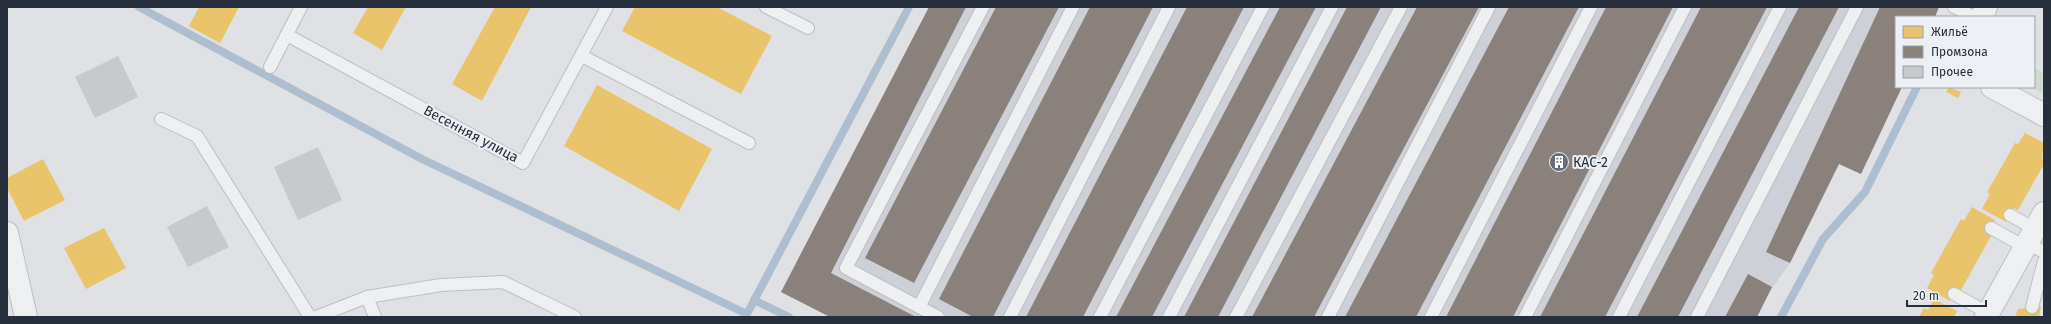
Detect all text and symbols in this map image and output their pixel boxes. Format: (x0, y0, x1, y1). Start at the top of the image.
legend (1895, 16, 2035, 88)
text: Жильё (1931, 25, 1968, 39)
text: Промзона (1931, 45, 1988, 59)
text: Прочее (1931, 65, 1973, 79)
street label: Весенняя улица (421, 102, 521, 166)
building icon: КАС-2 (1548, 151, 1570, 173)
place label: КАС-2 (1573, 154, 1608, 171)
scale bar (1907, 282, 1986, 308)
text: 20 m (1913, 289, 1939, 303)

